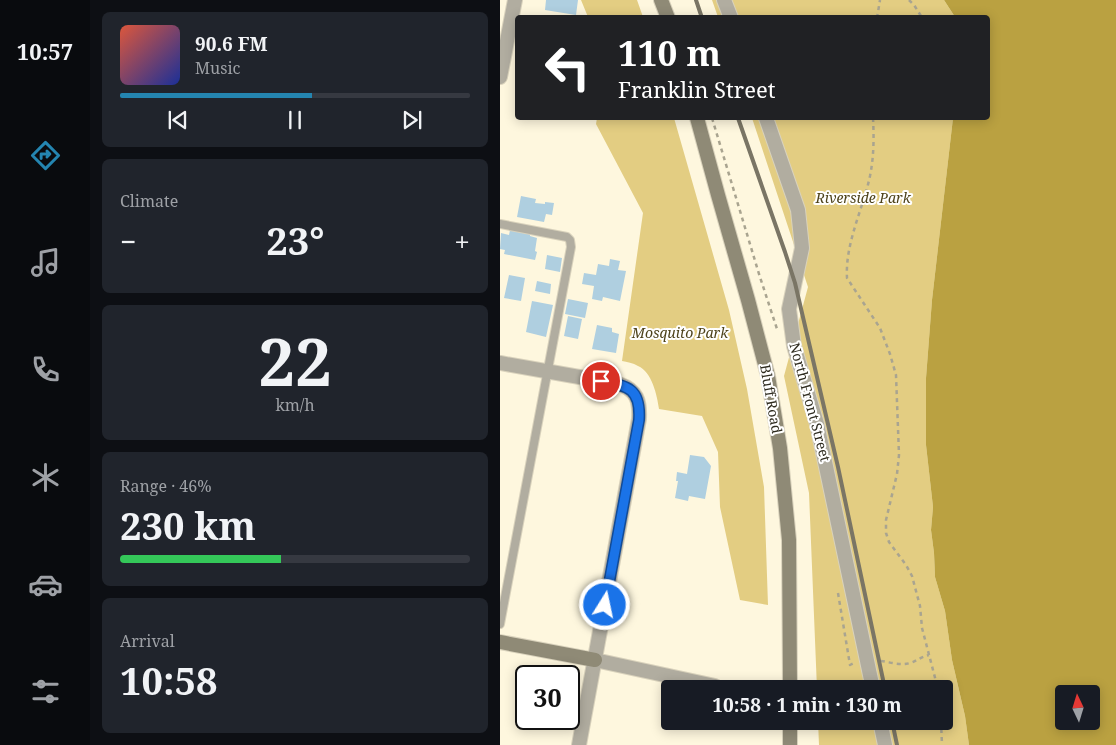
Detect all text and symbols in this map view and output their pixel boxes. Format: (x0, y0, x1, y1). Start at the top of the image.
text: 110 m (618, 29, 721, 76)
text: 90.6 FM (195, 31, 268, 57)
icon: left (535, 35, 600, 100)
text: 10:57 (17, 36, 73, 66)
text: Music (195, 57, 240, 79)
text: Franklin Street (618, 74, 775, 104)
icon: previous (164, 106, 192, 134)
icon: pause (281, 106, 309, 134)
icon: next (398, 106, 426, 134)
icon: directions (28, 138, 63, 173)
park label: Riverside Park (814, 188, 912, 207)
text: Climate (120, 190, 178, 212)
text: 23° (266, 214, 324, 266)
text: − (120, 222, 136, 260)
text: + (454, 222, 470, 260)
icon: music (28, 245, 63, 280)
text: 22 (258, 317, 332, 405)
park label: Mosquito Park (631, 323, 729, 342)
street label: North Front Street (785, 340, 836, 464)
icon: phone (28, 352, 63, 387)
pin (580, 360, 622, 402)
street label: Bluff Road (756, 363, 787, 435)
icon: arrive (587, 367, 615, 395)
text: km/h (275, 394, 315, 416)
icon: climate (28, 460, 63, 495)
text: Range · 46% (120, 475, 212, 497)
text: 230 km (120, 499, 256, 551)
icon: car (28, 567, 63, 602)
position arrow (578, 578, 630, 630)
text: Arrival (120, 630, 175, 652)
text: 10:58 (120, 654, 217, 706)
speed limit sign: 30 (515, 665, 580, 730)
icon: filters (28, 674, 63, 709)
north arrow (1055, 685, 1100, 730)
map controls (1055, 685, 1100, 730)
text: 10:58 · 1 min · 130 m (712, 692, 902, 718)

